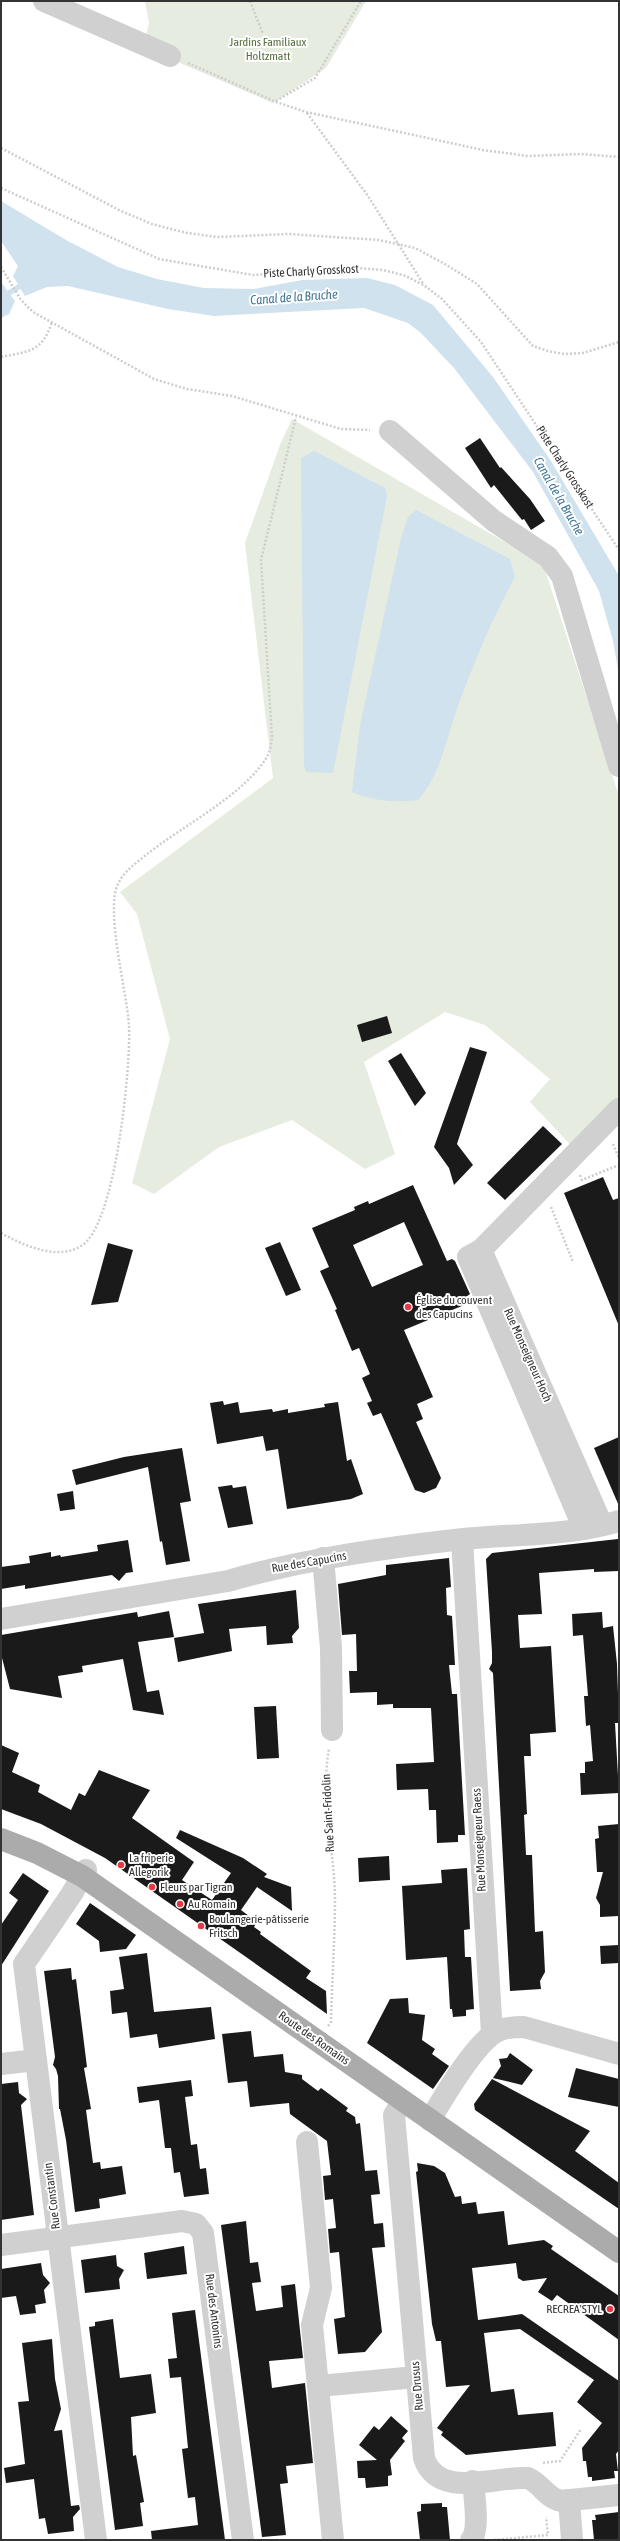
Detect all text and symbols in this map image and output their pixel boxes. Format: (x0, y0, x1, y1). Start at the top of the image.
park label: Jardins Familiaux Holtzmatt (230, 35, 307, 63)
street label: Piste Charly Grosskost (263, 261, 360, 280)
water label: Canal de la Bruche (250, 286, 338, 308)
street label: Piste Charly Grosskost (533, 423, 597, 511)
water label: Canal de la Bruche (531, 454, 587, 538)
place label: Église du couvent des Capucins (416, 1293, 493, 1321)
marker: Église du couvent des Capucins (403, 1302, 413, 1312)
street label: Rue Monseigneur Hoch (501, 1306, 555, 1404)
street label: Rue des Capucins (271, 1549, 347, 1575)
street label: Rue Saint-Fridolin (319, 1773, 337, 1853)
street label: Rue Monseigneur Raess (469, 1788, 489, 1892)
place label: La friperie Allegorik (129, 1851, 173, 1879)
marker: La friperie Allegorik (116, 1860, 126, 1870)
place label: Fleurs par Tigran (160, 1880, 233, 1894)
marker: Fleurs par Tigran (147, 1882, 157, 1892)
place label: Au Romain (188, 1897, 236, 1911)
marker: Au Romain (175, 1899, 185, 1909)
place label: Boulangerie-pâtisserie Fritsch (209, 1912, 309, 1940)
marker: Boulangerie-pâtisserie Fritsch (196, 1921, 206, 1931)
street label: Route des Romains (276, 2008, 352, 2068)
street label: Rue Constantin (41, 2162, 63, 2230)
street label: Rue des Antonins (202, 2273, 226, 2349)
place label: RECREA'STYL (546, 2302, 602, 2316)
marker: RECREA'STYL (605, 2304, 615, 2314)
street label: Rue Drusus (408, 2361, 426, 2411)

